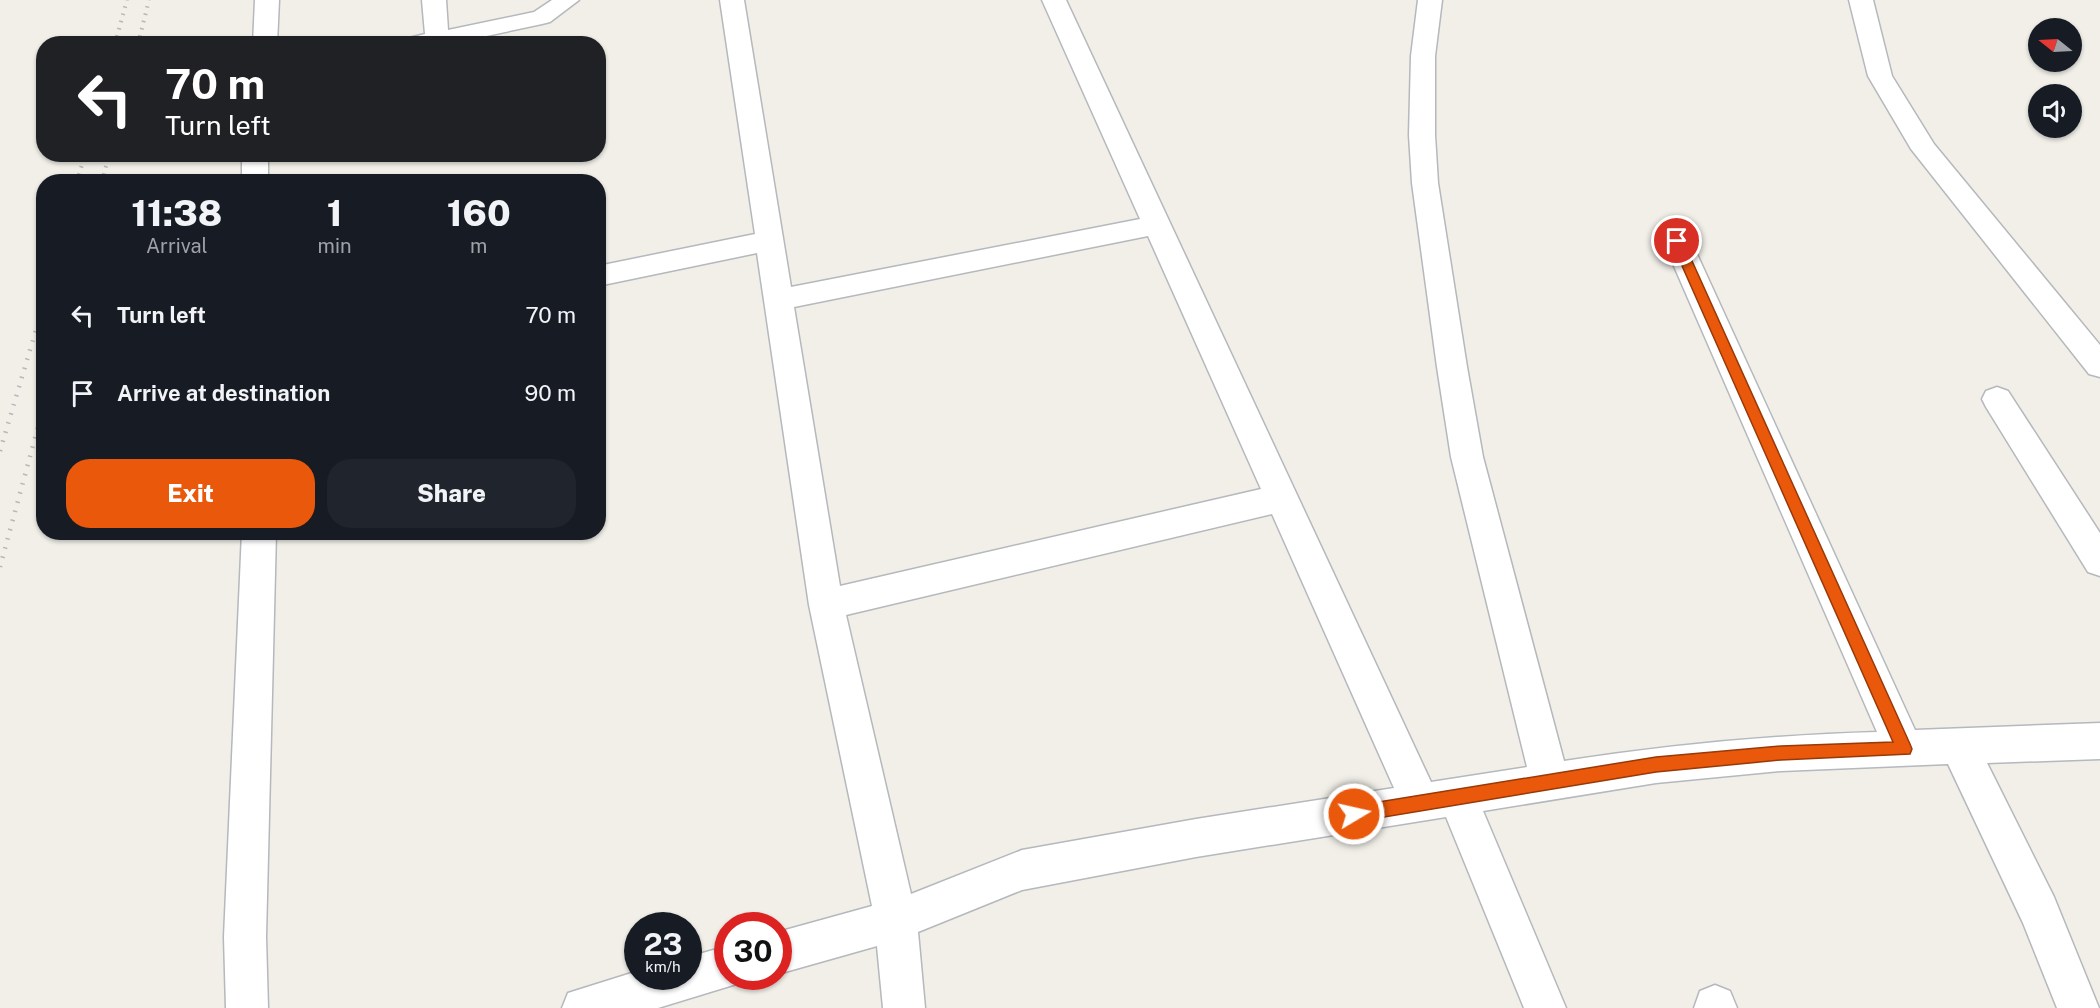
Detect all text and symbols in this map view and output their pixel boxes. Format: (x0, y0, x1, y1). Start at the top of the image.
north arrow (2028, 18, 2082, 72)
map controls (2028, 18, 2082, 138)
text: 70 m (165, 59, 265, 108)
icon: left (66, 60, 144, 138)
button: sound (2028, 84, 2082, 138)
text: Turn left (165, 109, 271, 141)
text: 11:38 (131, 192, 222, 234)
text: 1 (327, 192, 342, 234)
text: 160 (447, 192, 511, 234)
pin (1651, 215, 1702, 266)
icon: arrive (1660, 224, 1693, 257)
text: Arrival (146, 234, 208, 258)
text: min (318, 234, 352, 258)
text: m (470, 234, 487, 258)
icon: left (66, 299, 99, 332)
text: Turn left (117, 302, 206, 328)
text: 70 m (525, 302, 576, 328)
icon: arrive (66, 377, 99, 410)
text: Arrive at destination (117, 380, 330, 406)
text: 90 m (525, 380, 576, 406)
button: Exit (66, 459, 315, 528)
button: Share (327, 459, 576, 528)
position arrow (1322, 782, 1386, 846)
speed limit sign: 30 (714, 912, 792, 990)
text: 23 (643, 926, 683, 962)
text: km/h (645, 958, 681, 975)

